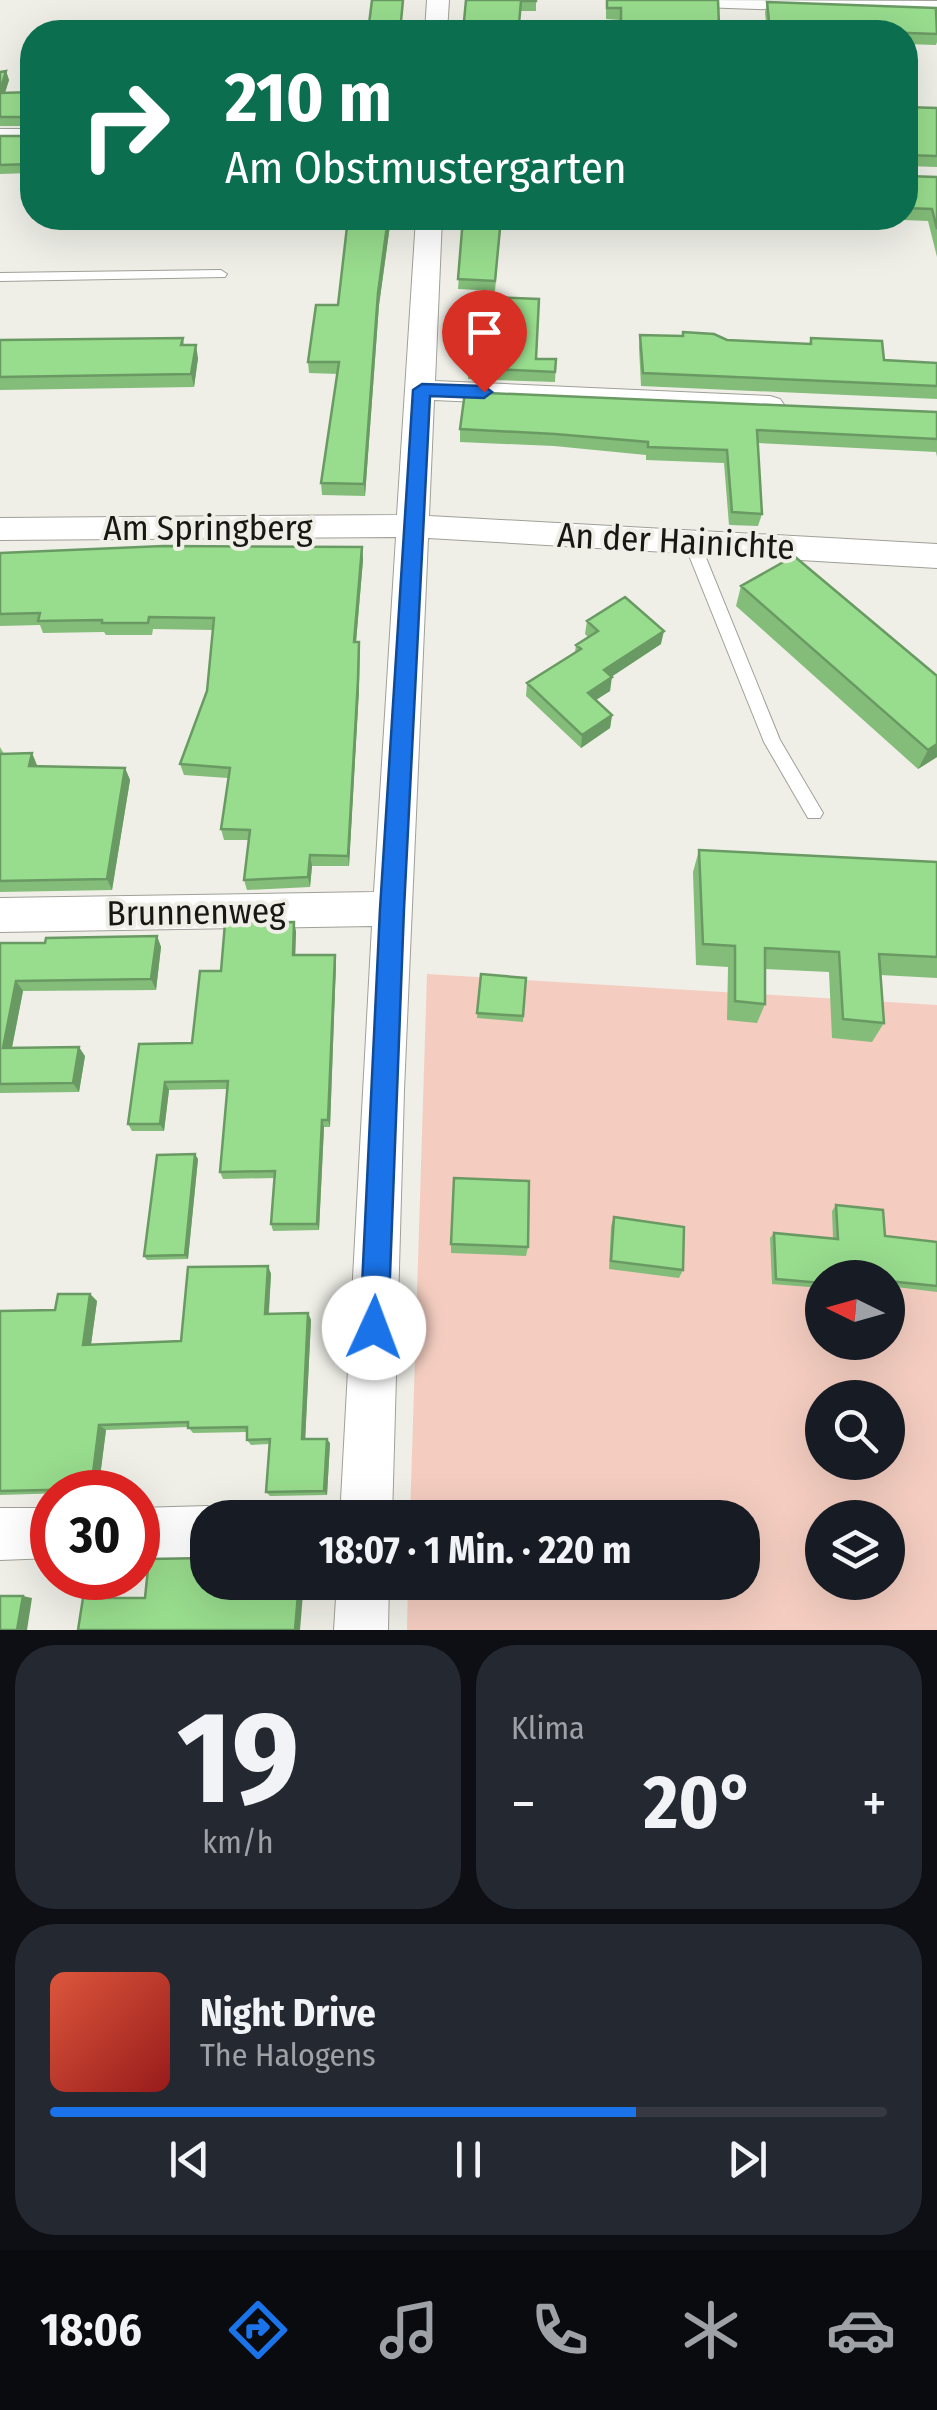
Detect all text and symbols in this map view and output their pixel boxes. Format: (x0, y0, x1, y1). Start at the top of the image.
text: 210 m (225, 56, 392, 140)
icon: right (60, 60, 190, 190)
text: Am Obstmustergarten (225, 141, 627, 195)
pin (442, 290, 527, 393)
icon: arrive (457, 305, 512, 360)
street label: Am Springberg (103, 507, 313, 549)
street label: An der Hainichte (556, 514, 796, 568)
street label: Brunnenweg (106, 889, 286, 935)
north arrow (805, 1260, 905, 1360)
map controls (805, 1260, 905, 1600)
position arrow (322, 1276, 426, 1380)
button: search (805, 1380, 905, 1480)
speed limit sign: 30 (30, 1470, 160, 1600)
button: layers (805, 1500, 905, 1600)
text: 18:07 · 1 Min. · 220 m (319, 1527, 631, 1573)
text: 19 (177, 1680, 299, 1836)
text: Klima (511, 1709, 585, 1747)
text: 20° (644, 1758, 754, 1848)
text: − (511, 1771, 536, 1837)
text: + (862, 1771, 887, 1837)
text: km/h (202, 1823, 274, 1861)
text: Night Drive (200, 1990, 376, 2036)
text: The Halogens (200, 2036, 376, 2074)
icon: previous (162, 2132, 217, 2187)
icon: pause (441, 2132, 496, 2187)
icon: next (720, 2132, 775, 2187)
icon: directions (223, 2295, 293, 2365)
icon: music (374, 2295, 444, 2365)
icon: phone (525, 2295, 595, 2365)
icon: climate (676, 2295, 746, 2365)
icon: car (826, 2295, 896, 2365)
text: 18:06 (40, 2303, 142, 2357)

